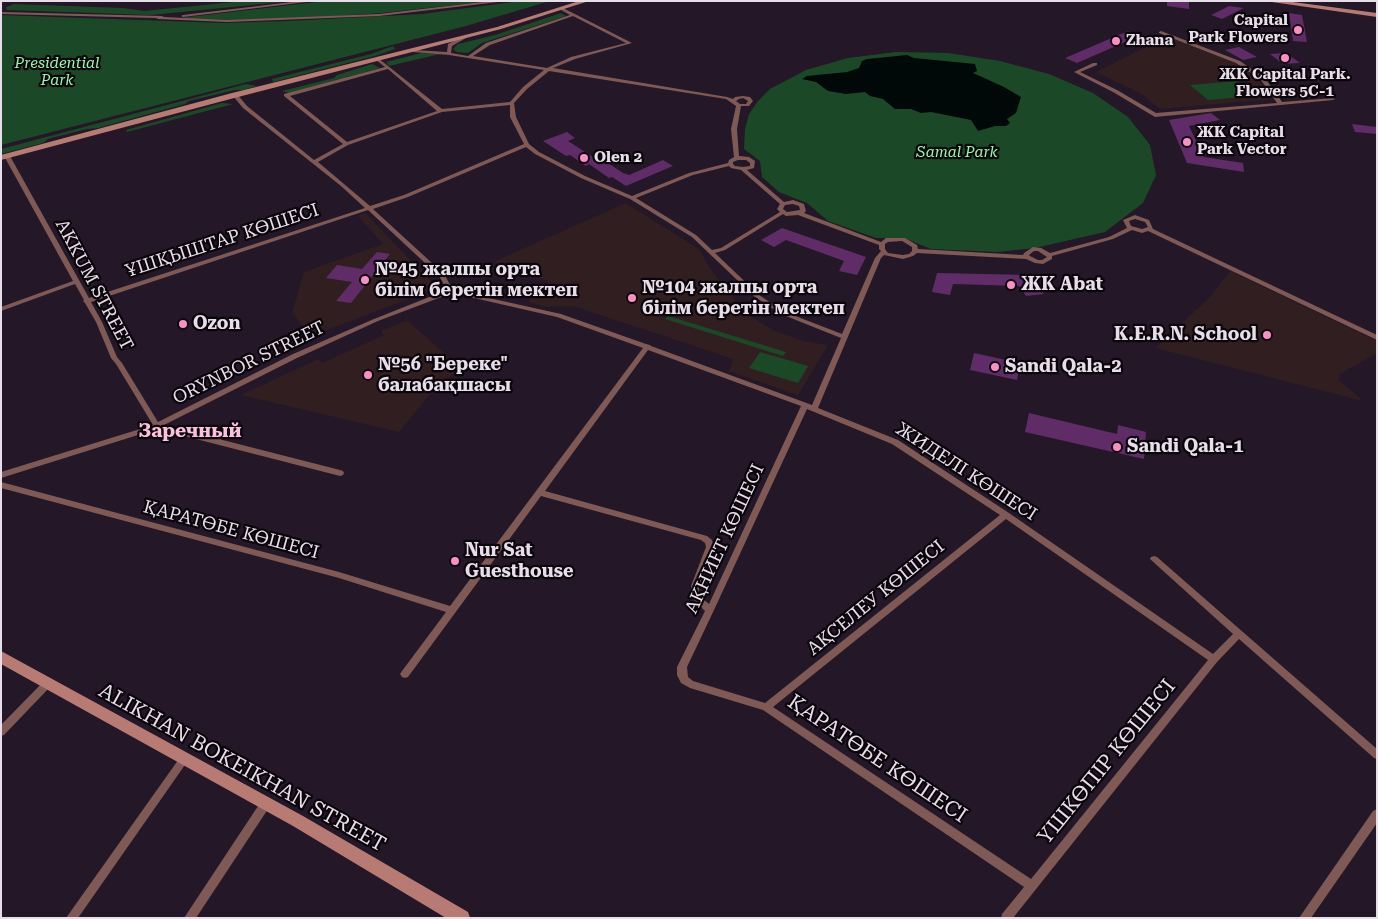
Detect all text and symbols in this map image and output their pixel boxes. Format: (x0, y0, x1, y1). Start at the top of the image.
place label: Capital Park Flowers (1189, 12, 1288, 47)
marker: Capital Park Flowers (1292, 24, 1304, 36)
place label: Zhana (1126, 32, 1173, 50)
marker: Zhana (1110, 35, 1122, 47)
marker: ЖК Capital Park. Flowers 5C-1 (1279, 52, 1291, 64)
park label: Presidential Park (14, 55, 100, 90)
place label: ЖК Capital Park. Flowers 5C-1 (1219, 66, 1351, 101)
place label: ЖК Capital Park Vector (1197, 124, 1287, 159)
marker: ЖК Capital Park Vector (1181, 136, 1193, 148)
park label: Samal Park (916, 144, 998, 162)
place label: Olen 2 (594, 149, 642, 167)
marker: Olen 2 (578, 152, 590, 164)
street label: ҰШҚЫШТАР КӨШЕСІ (122, 199, 322, 283)
street label: AKKUM STREET (50, 216, 138, 354)
place label: №45 жалпы орта білім беретін мектеп (375, 259, 578, 302)
marker: №45 жалпы орта білім беретін мектеп (359, 274, 371, 286)
place label: ЖК Abat (1021, 274, 1103, 296)
place label: №104 жалпы орта білім беретін мектеп (642, 277, 845, 320)
marker: ЖК Abat (1005, 279, 1017, 291)
marker: №104 жалпы орта білім беретін мектеп (626, 292, 638, 304)
place label: Ozon (193, 313, 241, 335)
street label: ORYNBOR STREET (169, 317, 329, 409)
marker: Ozon (177, 318, 189, 330)
place label: K.E.R.N. School (1114, 324, 1257, 346)
marker: K.E.R.N. School (1261, 329, 1273, 341)
place label: №56 "Береке" балабақшасы (378, 354, 511, 396)
place label: Sandi Qala-2 (1005, 356, 1121, 378)
marker: Sandi Qala-2 (989, 361, 1001, 373)
marker: №56 "Береке" балабақшасы (362, 369, 374, 381)
street label: ЖИДЕЛІ КӨШЕСІ (891, 418, 1041, 526)
district label: Заречный (139, 420, 241, 442)
place label: Sandi Qala-1 (1127, 436, 1243, 458)
marker: Sandi Qala-1 (1111, 441, 1123, 453)
street label: АҚНИЕТ КӨШЕСІ (681, 461, 769, 617)
street label: ҚАРАТӨБЕ КӨШЕСІ (141, 496, 321, 564)
street label: АҚСЕЛЕУ КӨШЕСІ (803, 536, 949, 660)
place label: Nur Sat Guesthouse (465, 540, 574, 582)
marker: Nur Sat Guesthouse (449, 555, 461, 567)
street label: ҮШКӨПІР КӨШЕСІ (1033, 675, 1181, 849)
street label: ALIKHAN BOKEIKHAN STREET (94, 678, 390, 858)
street label: ҚАРАТӨБЕ КӨШЕСІ (783, 690, 971, 828)

